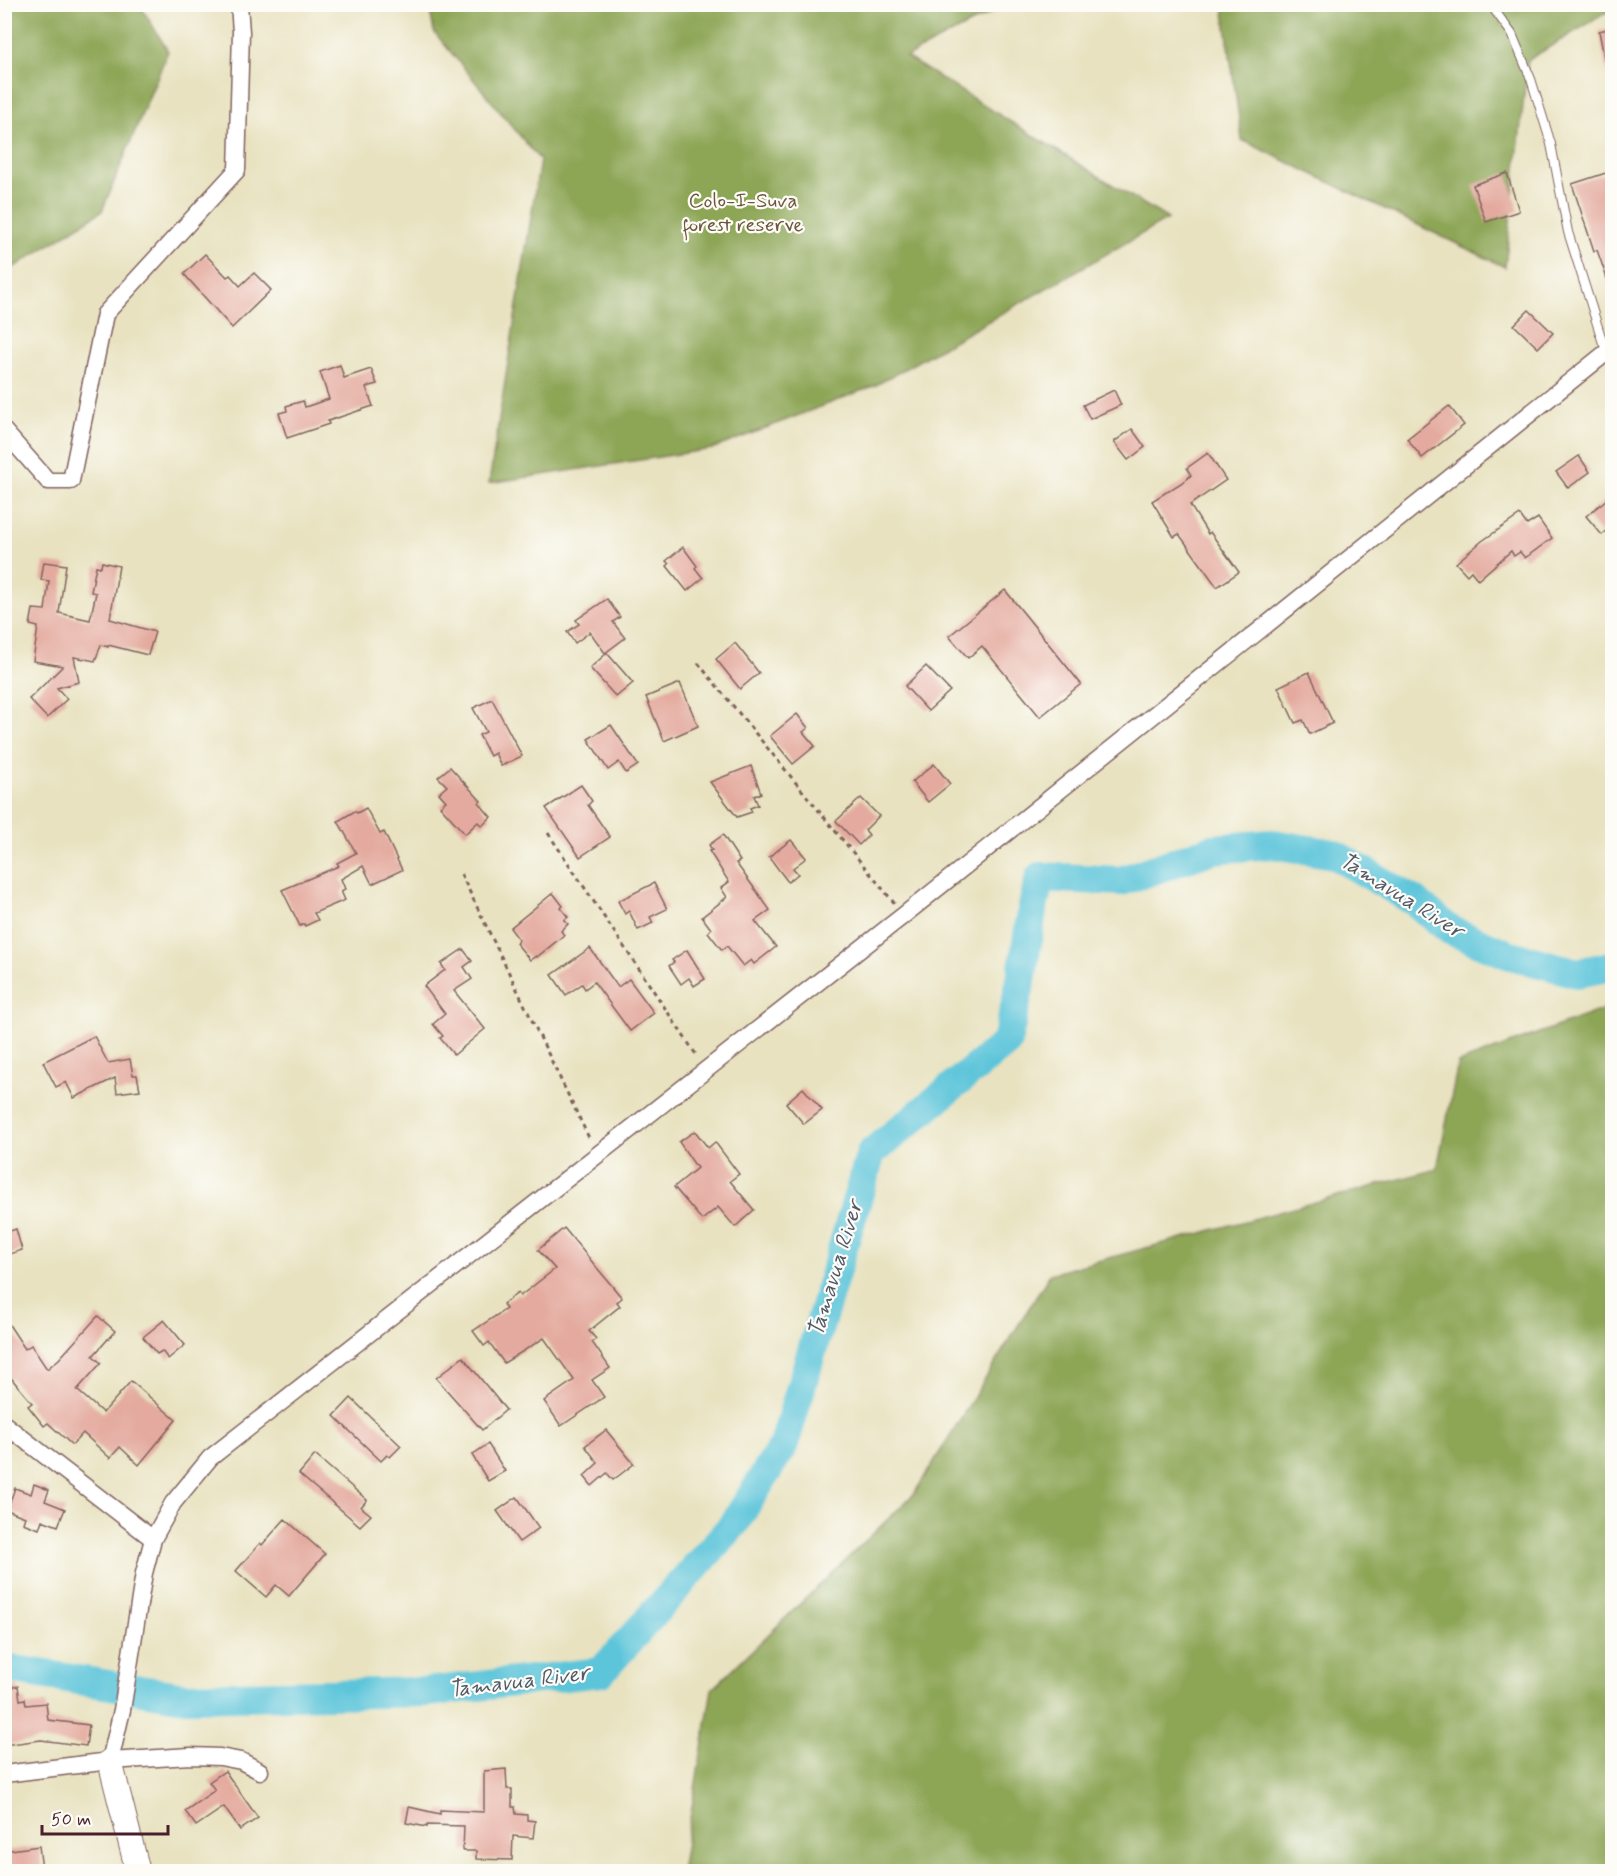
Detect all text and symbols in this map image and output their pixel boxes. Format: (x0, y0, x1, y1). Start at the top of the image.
park label: Colo-I-Suva forest reserve (683, 187, 803, 241)
water label: Tamavua River (1334, 847, 1471, 947)
water label: Tamavua River (802, 1195, 871, 1341)
water label: Tamavua River (447, 1659, 593, 1704)
scale bar (42, 1798, 168, 1836)
text: 50 m (51, 1808, 91, 1832)

